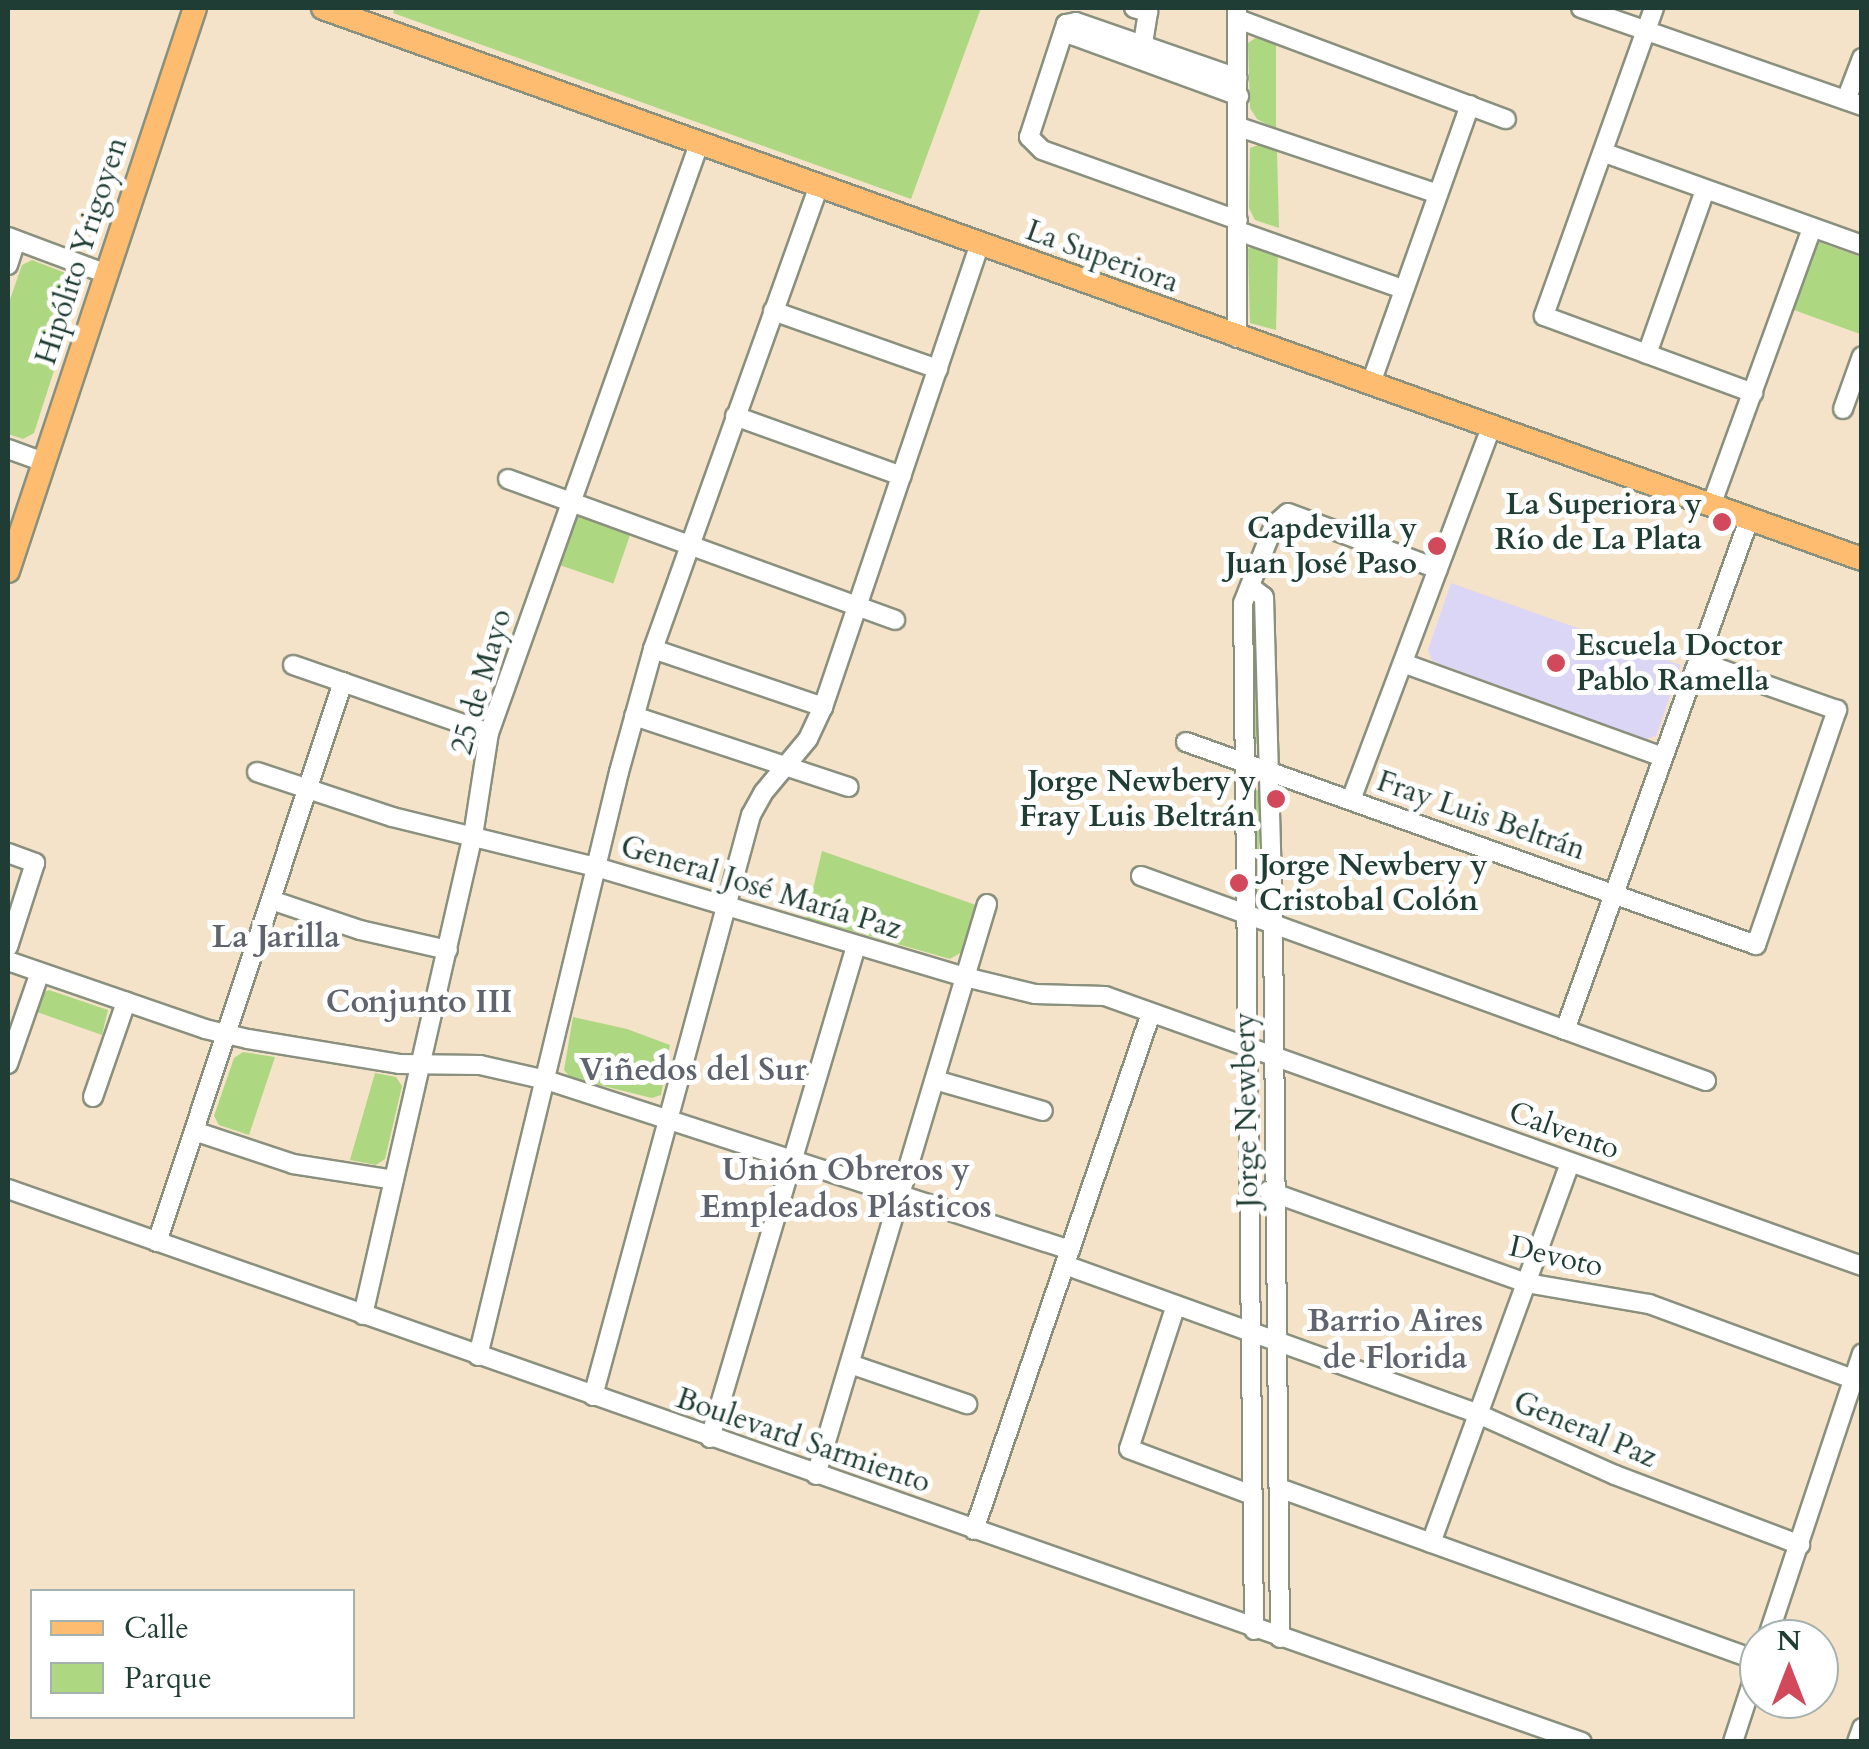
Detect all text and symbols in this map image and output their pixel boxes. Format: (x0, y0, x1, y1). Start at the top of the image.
street label: Hipólito Yrigoyen (28, 133, 136, 369)
street label: La Superiora (1021, 213, 1183, 301)
place label: La Superiora y Río de La Plata (1495, 487, 1702, 558)
place label: Capdevilla y Juan José Paso (1225, 511, 1417, 582)
marker: La Superiora y Río de La Plata (1711, 511, 1733, 533)
marker: Capdevilla y Juan José Paso (1426, 535, 1448, 557)
street label: 25 de Mayo (444, 605, 520, 759)
place label: Escuela Doctor Pablo Ramella (1576, 628, 1782, 698)
marker: Escuela Doctor Pablo Ramella (1545, 652, 1567, 674)
street label: Fray Luis Beltrán (1372, 763, 1590, 869)
place label: Jorge Newbery y Fray Luis Beltrán (1019, 764, 1256, 834)
marker: Jorge Newbery y Fray Luis Beltrán (1265, 788, 1287, 810)
street label: General José María Paz (616, 828, 906, 948)
place label: Jorge Newbery y Cristobal Colón (1259, 848, 1488, 918)
marker: Jorge Newbery y Cristobal Colón (1228, 872, 1250, 894)
district label: La Jarilla (212, 918, 340, 956)
district label: Conjunto III (326, 983, 512, 1021)
street label: Jorge Newbery (1227, 1012, 1267, 1208)
district label: Viñedos del Sur (579, 1051, 807, 1089)
street label: Calvento (1504, 1094, 1624, 1168)
district label: Unión Obreros y Empleados Plásticos (700, 1152, 992, 1227)
street label: Devoto (1506, 1229, 1606, 1285)
district label: Barrio Aires de Florida (1307, 1303, 1483, 1378)
street label: Boulevard Sarmiento (671, 1381, 935, 1501)
street label: General Paz (1508, 1384, 1662, 1476)
legend (30, 1589, 355, 1719)
text: Calle (124, 1608, 189, 1649)
north arrow (1739, 1619, 1839, 1719)
text: N (1777, 1622, 1801, 1660)
text: Parque (124, 1658, 212, 1699)

